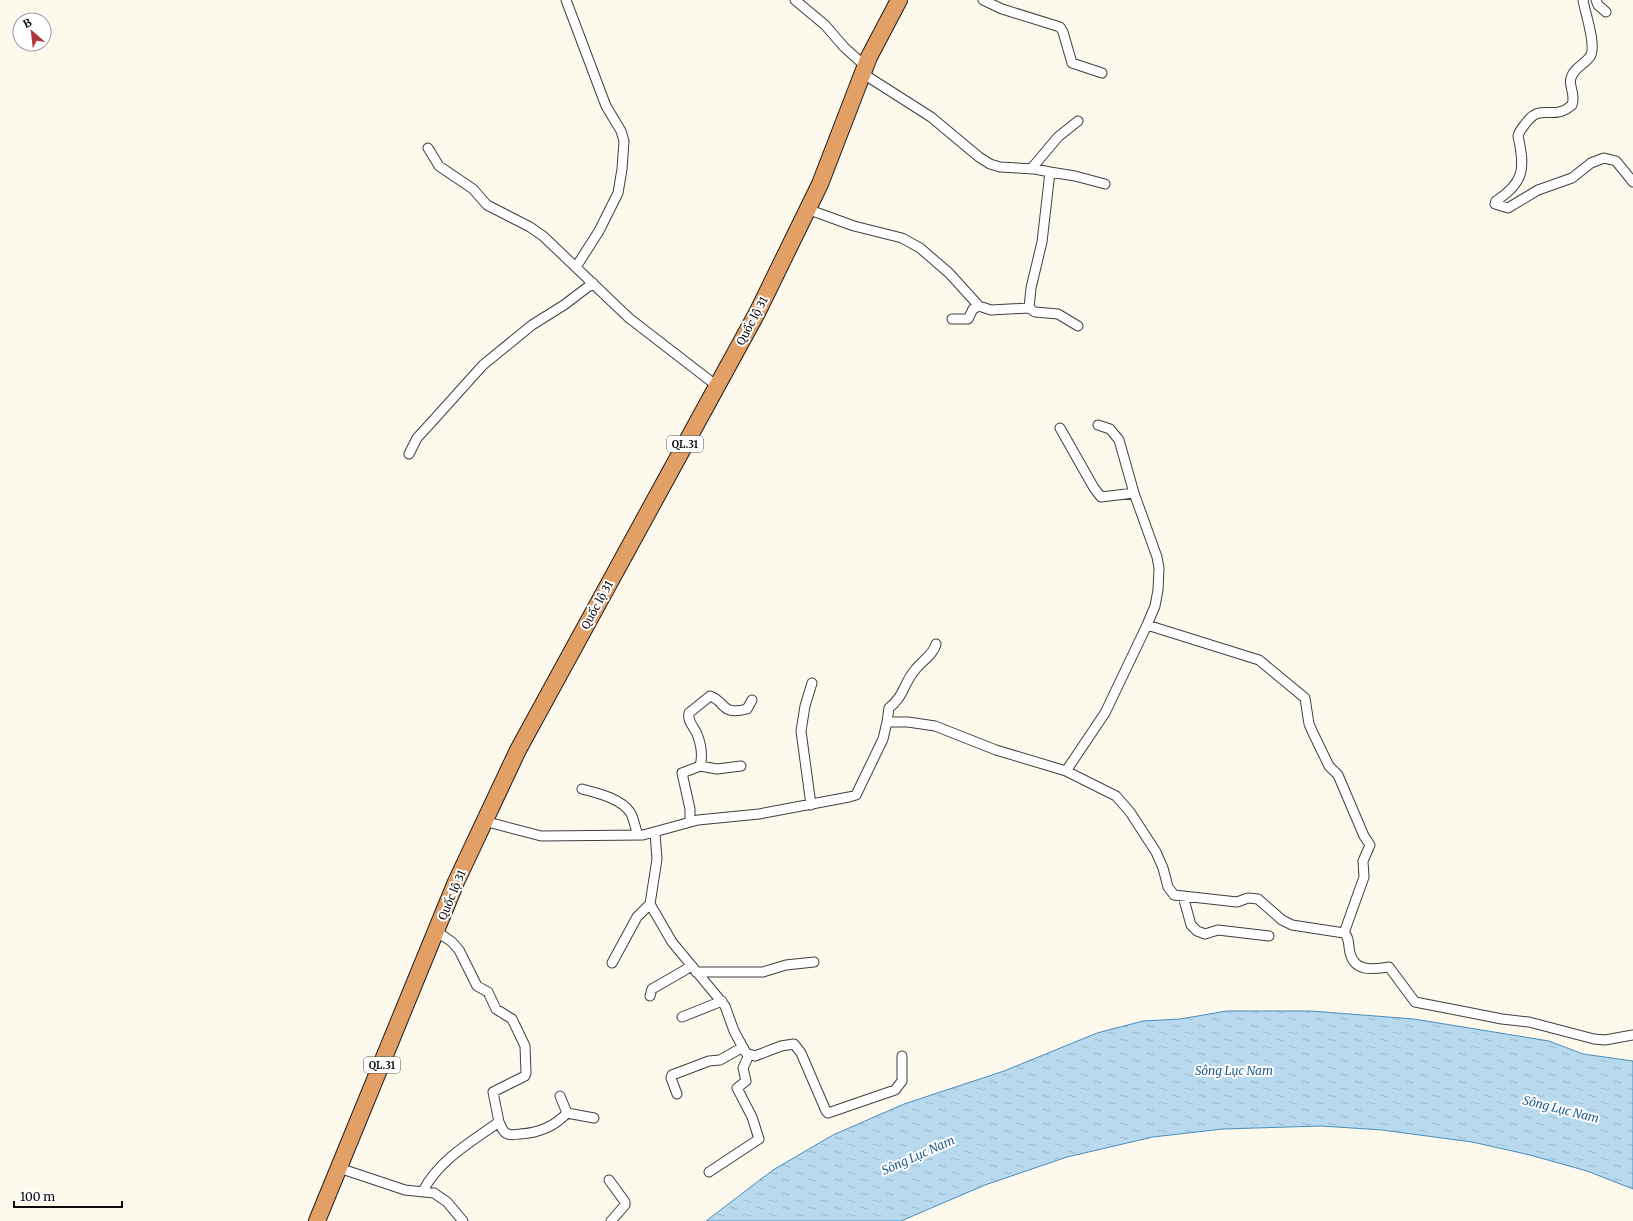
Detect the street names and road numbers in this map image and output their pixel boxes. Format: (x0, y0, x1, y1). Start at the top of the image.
street label: Quốc lộ 31 (733, 294, 771, 348)
road number: QL.31 (667, 436, 703, 452)
street label: Quốc lộ 31 (578, 578, 616, 632)
street label: Quốc lộ 31 (435, 868, 469, 922)
road number: QL.31 (364, 1057, 400, 1073)

